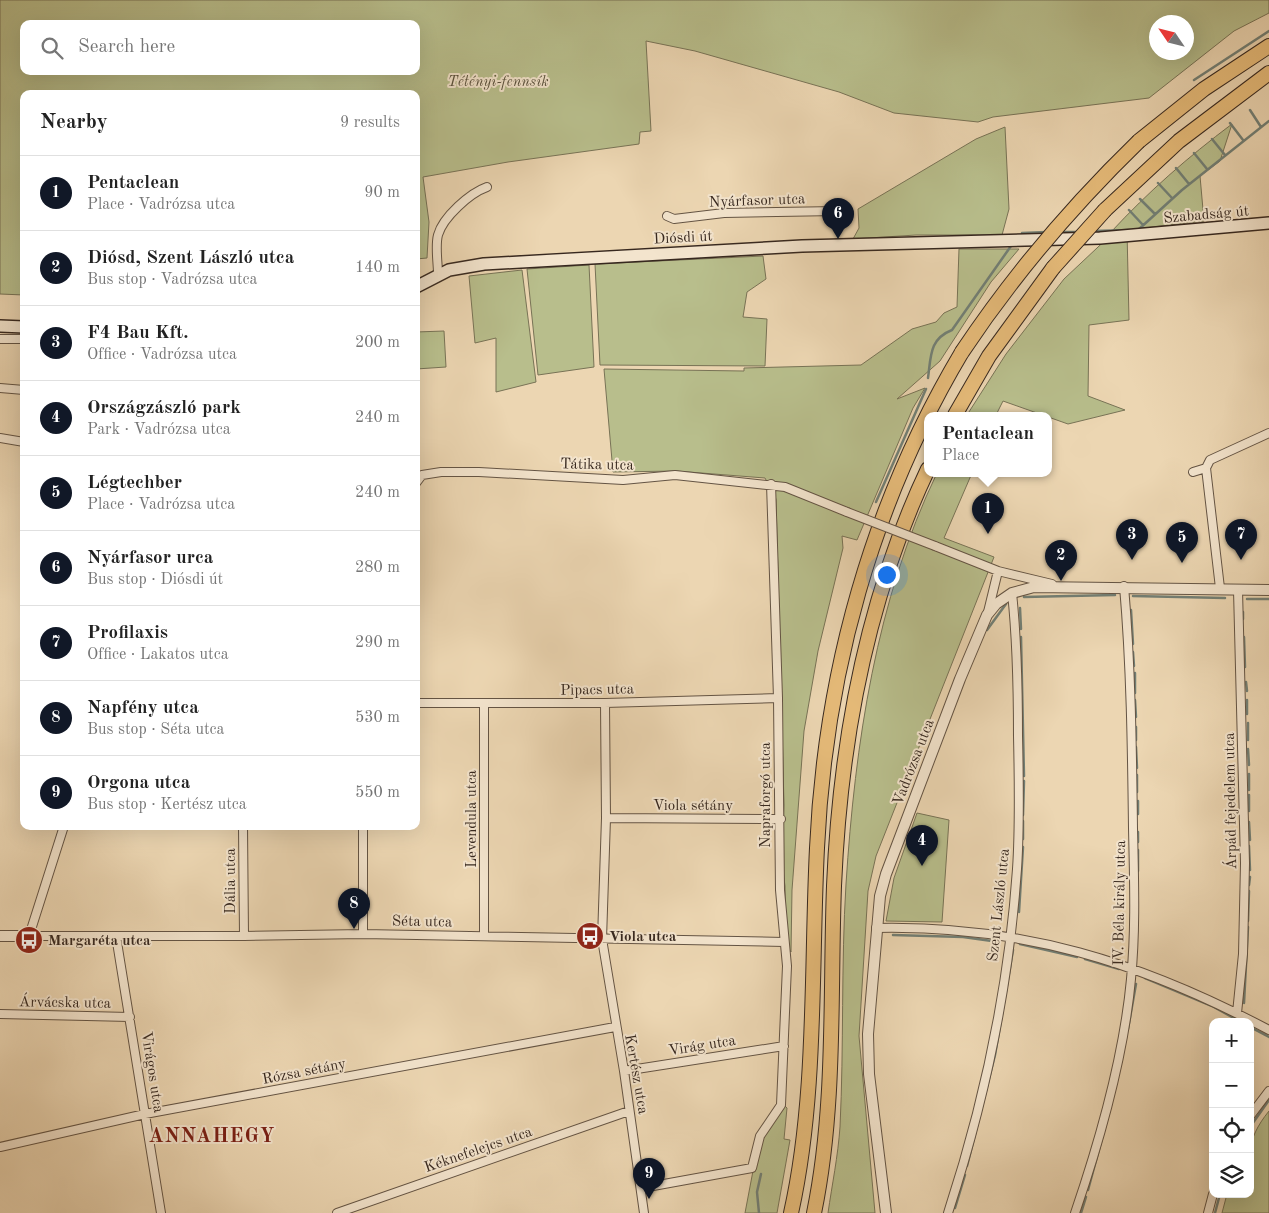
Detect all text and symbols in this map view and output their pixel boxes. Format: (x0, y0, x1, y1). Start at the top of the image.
north arrow (1149, 15, 1194, 60)
search box (20, 20, 420, 75)
icon: search (38, 34, 66, 62)
text: Search here (78, 38, 175, 57)
park label: Tétényi-fennsík (447, 75, 549, 90)
text: Nearby (40, 112, 108, 133)
text: 9 results (340, 115, 400, 131)
text: Pentaclean (87, 174, 179, 193)
text: 1 (51, 185, 61, 201)
text: 90 m (364, 185, 400, 201)
street label: Nyárfasor utca (709, 192, 806, 211)
text: Place · Vadrózsa utca (87, 197, 235, 213)
pin: 6 (822, 198, 854, 239)
street label: Szabadság út (1163, 204, 1249, 227)
street label: Diósdi út (653, 229, 713, 248)
text: Diósd, Szent László utca (87, 249, 294, 268)
text: 2 (51, 260, 61, 276)
text: 140 m (355, 260, 400, 276)
text: Bus stop · Vadrózsa utca (87, 272, 257, 288)
text: F4 Bau Kft. (87, 324, 189, 343)
text: 3 (51, 335, 61, 351)
text: 200 m (355, 335, 400, 351)
text: Office · Vadrózsa utca (87, 347, 237, 363)
text: Országzászló park (87, 399, 241, 418)
text: 4 (51, 410, 61, 426)
text: 240 m (355, 410, 400, 426)
popup (924, 412, 1052, 477)
text: Park · Vadrózsa utca (87, 422, 231, 438)
text: Pentaclean (942, 425, 1034, 444)
text: Place (942, 448, 979, 464)
street label: Tátika utca (560, 457, 634, 474)
text: Légtechber (87, 474, 182, 493)
text: 5 (51, 485, 61, 501)
text: 240 m (355, 485, 400, 501)
pin: 1 (972, 493, 1004, 534)
text: Place · Vadrózsa utca (87, 497, 235, 513)
pin: 3 (1116, 519, 1148, 560)
pin: 7 (1225, 519, 1257, 560)
pin: 5 (1166, 522, 1198, 563)
pin: 2 (1045, 540, 1077, 581)
text: Nyárfasor urca (87, 549, 214, 568)
text: 6 (51, 560, 61, 576)
text: 280 m (355, 560, 400, 576)
your location (874, 562, 900, 588)
text: Bus stop · Diósdi út (87, 572, 223, 588)
text: Profilaxis (87, 624, 168, 643)
text: 7 (51, 635, 61, 651)
text: 290 m (355, 635, 400, 651)
text: Office · Lakatos utca (87, 647, 229, 663)
street label: Pipacs utca (560, 682, 635, 699)
text: Napfény utca (87, 699, 199, 718)
text: 8 (51, 710, 61, 726)
text: 530 m (355, 710, 400, 726)
street label: Vadrózsa utca (891, 717, 938, 808)
text: Bus stop · Séta utca (87, 722, 225, 738)
street label: Árpád fejedelem utca (1220, 732, 1240, 870)
street label: Napraforgó utca (759, 742, 774, 848)
street label: Levendula utca (465, 769, 480, 868)
text: Orgona utca (87, 774, 190, 793)
text: 9 (51, 785, 61, 801)
text: 550 m (355, 785, 400, 801)
text: Bus stop · Kertész utca (87, 797, 247, 813)
street label: Viola sétány (653, 799, 733, 814)
pin: 4 (906, 825, 938, 866)
street label: IV. Béla király utca (1112, 840, 1129, 966)
street label: Dália utca (224, 847, 239, 914)
street label: Szent László utca (986, 847, 1013, 963)
pin: 8 (338, 888, 370, 929)
street label: Séta utca (392, 914, 453, 931)
bus stop icon: Viola utca (575, 921, 605, 951)
bus stop icon: Margaréta utca (14, 925, 44, 955)
place label: Viola utca (609, 930, 677, 945)
place label: Margaréta utca (48, 934, 151, 949)
street label: Árvácska utca (19, 992, 112, 1012)
map controls (1209, 1018, 1254, 1198)
button: + (1209, 1018, 1254, 1063)
street label: Virágos utca (138, 1031, 165, 1114)
street label: Kertész utca (621, 1033, 650, 1116)
street label: Virág utca (667, 1034, 738, 1059)
street label: Rózsa sétány (261, 1057, 347, 1088)
button: − (1209, 1063, 1254, 1108)
button: locate (1209, 1108, 1254, 1153)
street label: Kéknefelejcs utca (423, 1125, 535, 1176)
district label: ANNAHEGY (148, 1127, 276, 1147)
button: layers (1209, 1153, 1254, 1198)
pin: 9 (633, 1158, 665, 1199)

